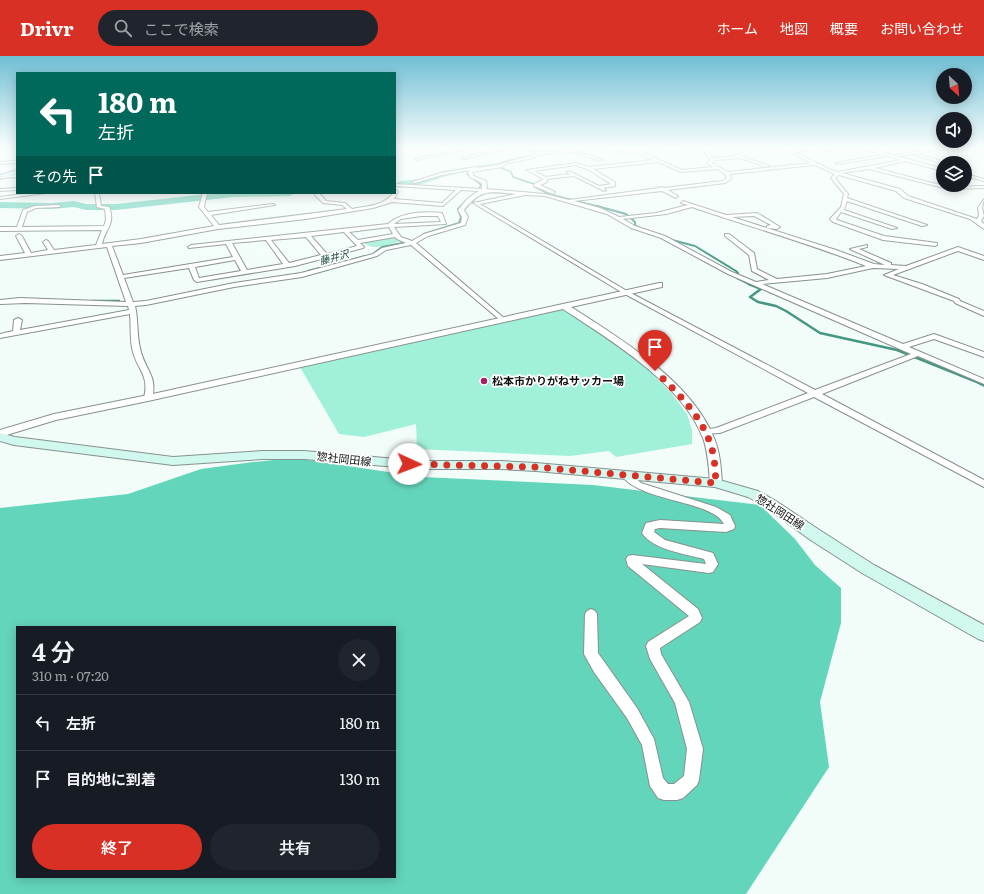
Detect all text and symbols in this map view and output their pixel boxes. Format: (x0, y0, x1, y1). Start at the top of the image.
search box (98, 10, 378, 46)
text: Drivr (20, 14, 74, 42)
icon: search (112, 17, 134, 39)
text: ここで検索 (144, 17, 219, 40)
text: ホーム (716, 18, 758, 38)
text: 地図 (780, 18, 808, 38)
text: 概要 (830, 18, 858, 38)
text: お問い合わせ (880, 18, 964, 38)
north arrow (936, 68, 972, 104)
map controls (936, 68, 972, 192)
text: 180 m (98, 80, 177, 122)
icon: left (32, 88, 84, 140)
button: sound (936, 112, 972, 148)
text: 左折 (98, 118, 134, 145)
button: layers (936, 156, 972, 192)
text: その先 (32, 164, 77, 187)
icon: arrive (85, 164, 107, 186)
water label: 藤井沢 (317, 245, 352, 268)
pin (638, 330, 672, 371)
icon: arrive (644, 336, 666, 358)
place label: 松本市かりがねサッカー場 (492, 372, 624, 388)
marker: 松本市かりがねサッカー場 (479, 376, 489, 386)
position arrow (388, 443, 430, 485)
street label: 惣社岡田線 (316, 447, 372, 469)
street label: 惣社岡田線 (753, 489, 808, 533)
text: 4 分 (32, 633, 75, 668)
button: close (338, 639, 380, 681)
text: 310 m · 07:20 (32, 666, 109, 685)
text: 左折 (66, 711, 96, 734)
text: 180 m (339, 711, 380, 734)
icon: left (32, 712, 54, 734)
text: 目的地に到着 (66, 767, 156, 790)
text: 130 m (340, 767, 380, 790)
icon: arrive (32, 768, 54, 790)
button: 終了 (32, 824, 202, 870)
button: 共有 (210, 824, 380, 870)

